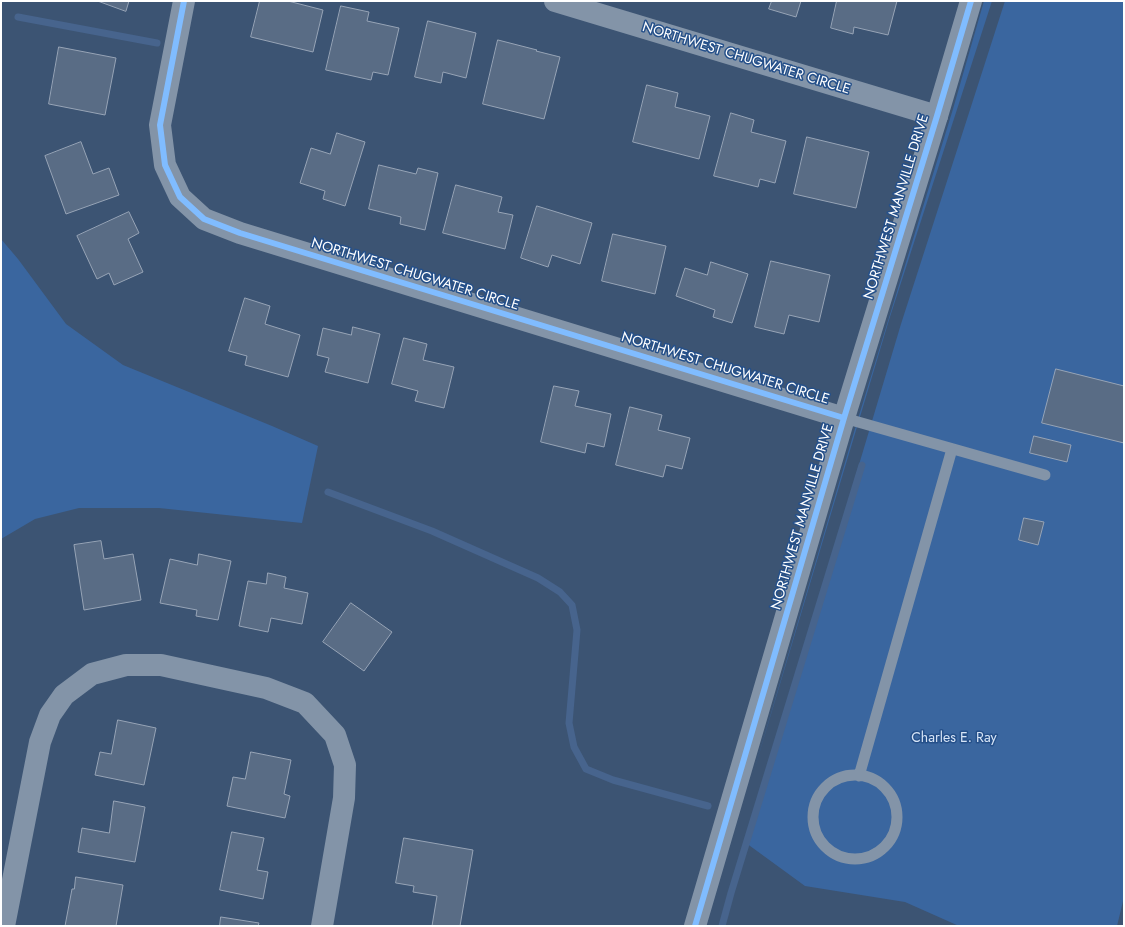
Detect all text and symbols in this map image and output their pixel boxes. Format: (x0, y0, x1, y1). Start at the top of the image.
street label: NORTHWEST CHUGWATER CIRCLE (640, 19, 852, 99)
street label: NORTHWEST MANVILLE DRIVE (861, 112, 933, 302)
street label: NORTHWEST CHUGWATER CIRCLE (309, 235, 521, 315)
street label: NORTHWEST CHUGWATER CIRCLE (619, 329, 831, 409)
street label: NORTHWEST MANVILLE DRIVE (768, 422, 838, 612)
park label: Charles E. Ray (911, 731, 997, 747)

